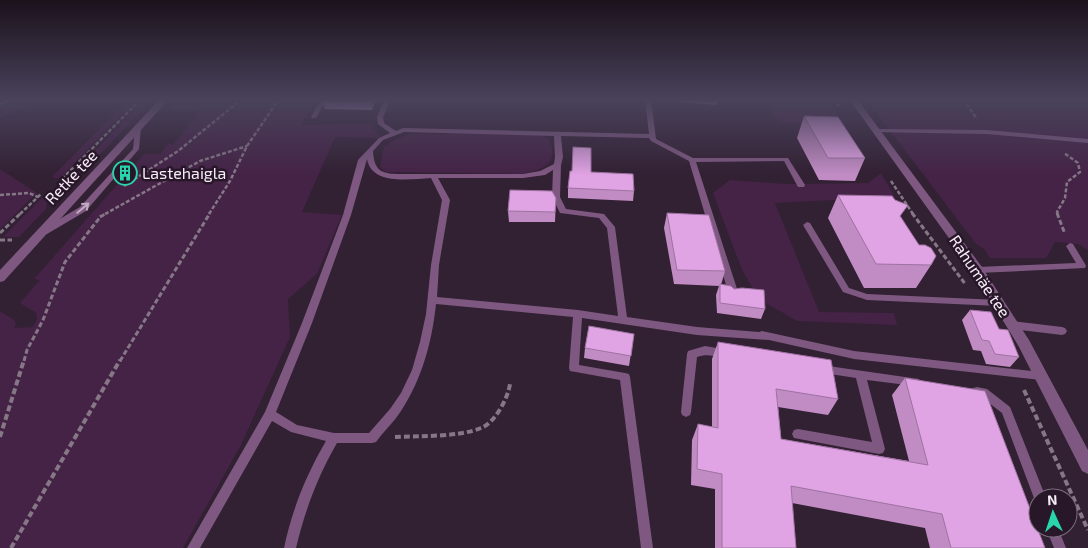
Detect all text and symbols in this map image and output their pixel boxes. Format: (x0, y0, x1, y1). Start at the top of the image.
street label: Retke tee (41, 145, 101, 208)
building icon: Lastehaigla (112, 160, 138, 186)
place label: Lastehaigla (142, 163, 226, 182)
one-way arrow (76, 202, 89, 213)
street label: Rahumäe tee (946, 231, 1015, 320)
north arrow (1028, 488, 1078, 538)
text: N (1047, 491, 1058, 508)

